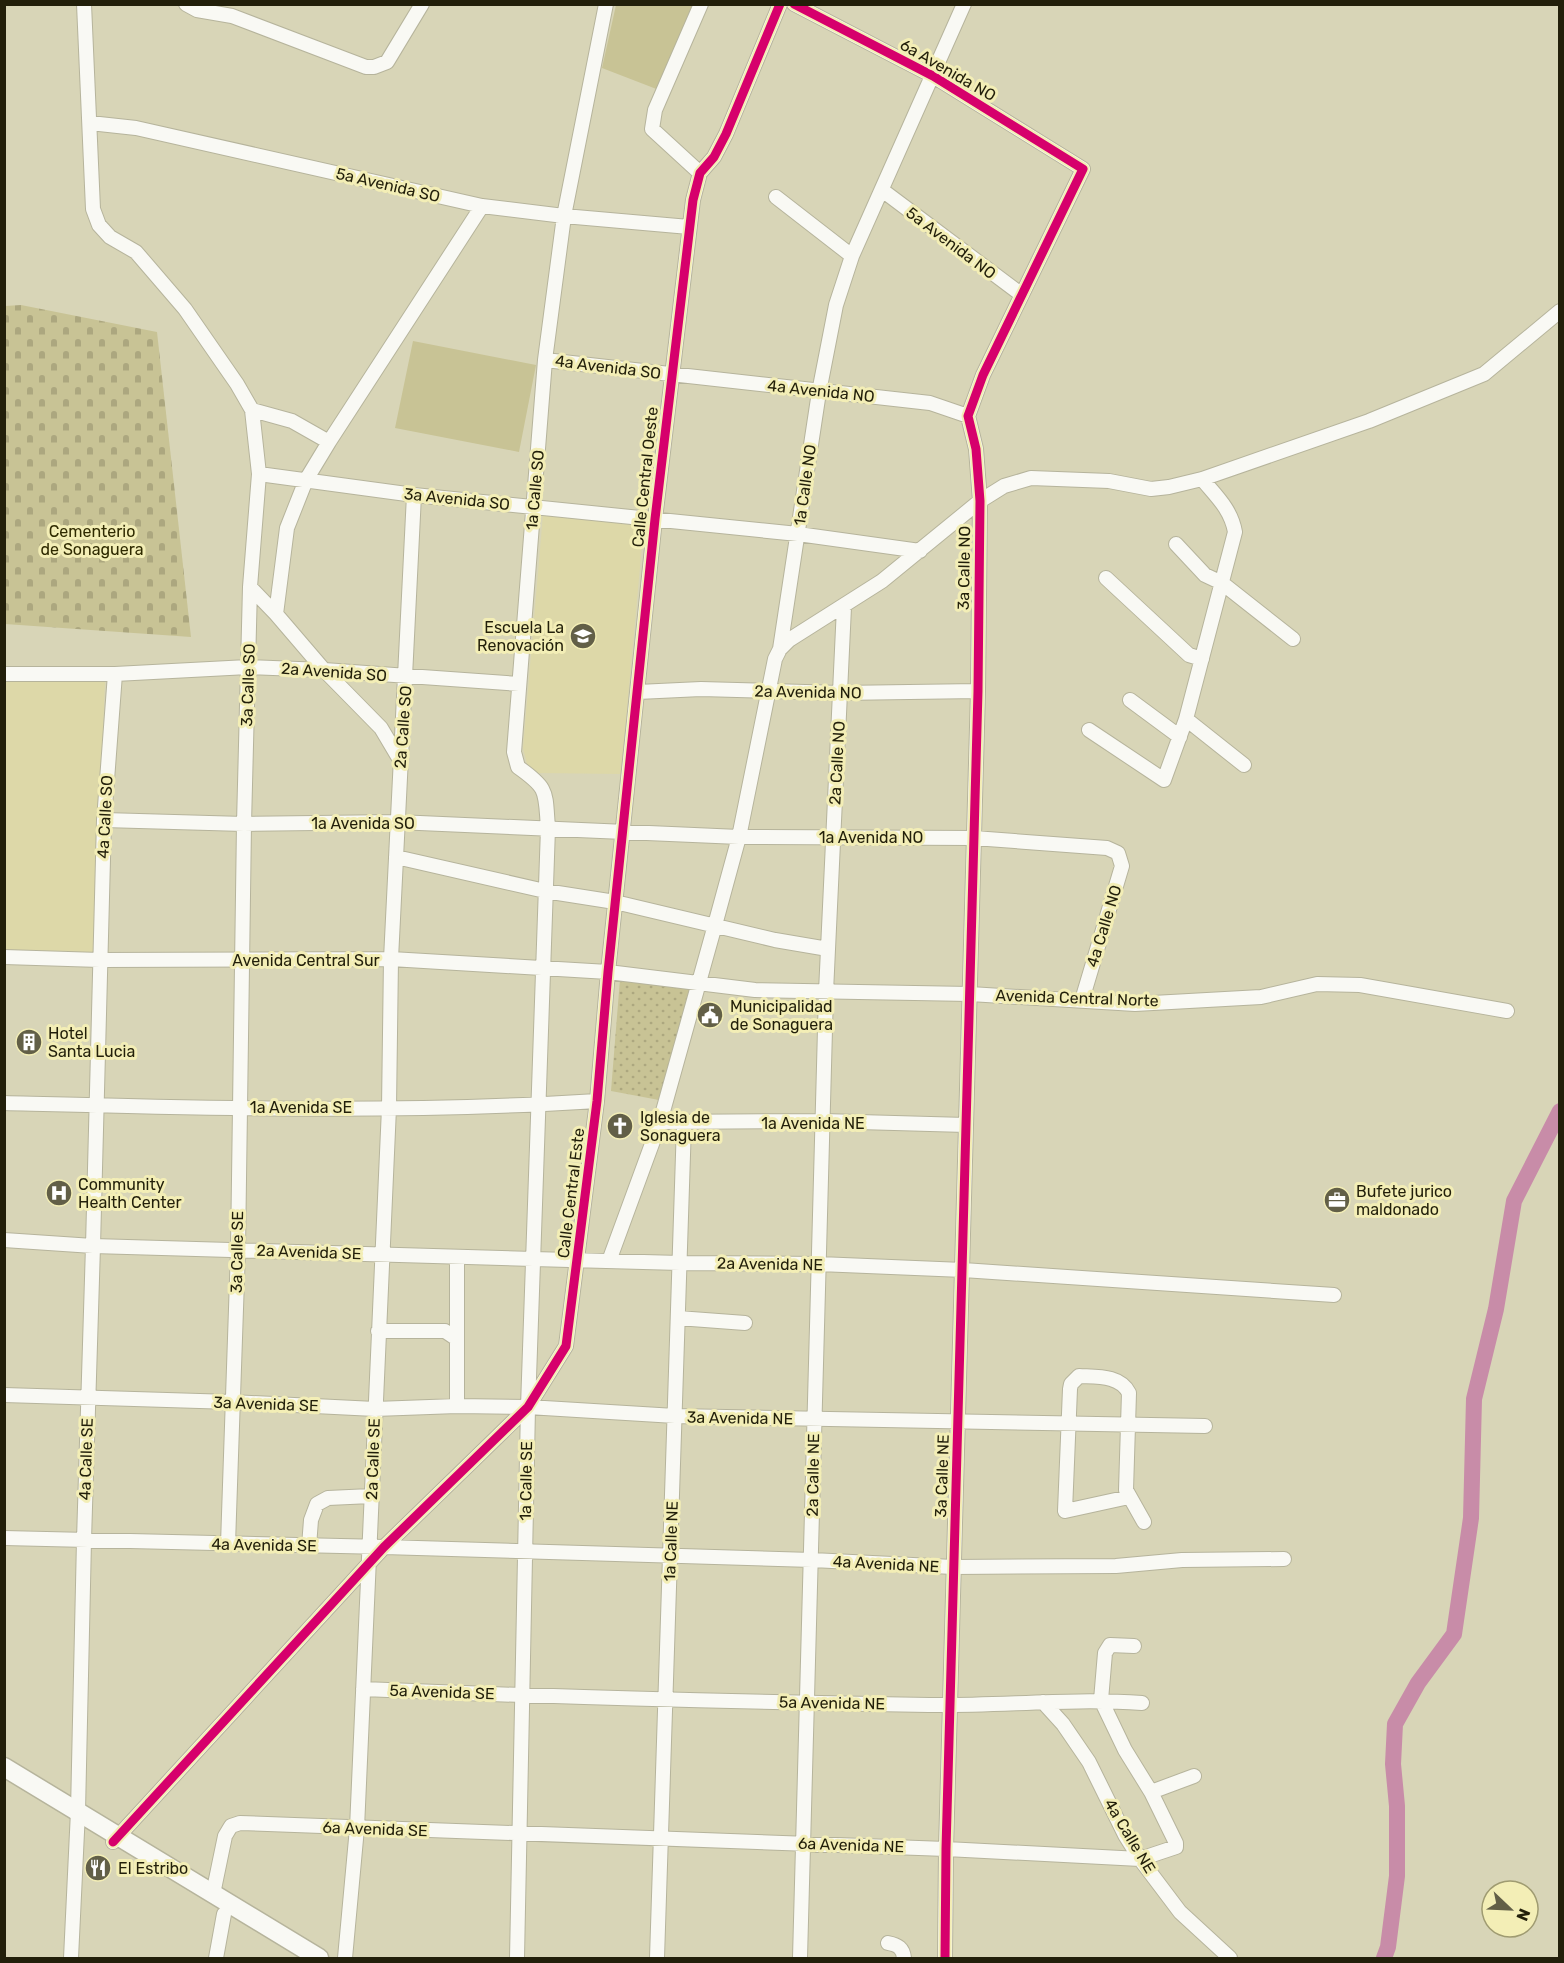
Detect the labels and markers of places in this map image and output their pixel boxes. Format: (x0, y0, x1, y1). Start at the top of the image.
place label: Escuela La Renovación (477, 618, 564, 655)
school or university icon: Escuela La Renovación (568, 621, 598, 651)
place label: Municipalidad de Sonaguera (730, 997, 833, 1034)
public building icon: Municipalidad de Sonaguera (695, 1000, 725, 1030)
place label: Hotel Santa Lucia (48, 1024, 135, 1061)
building icon: Hotel Santa Lucia (14, 1027, 44, 1057)
place label: Iglesia de Sonaguera (640, 1108, 721, 1145)
church icon: Iglesia de Sonaguera (605, 1111, 635, 1141)
place label: Community Health Center (78, 1175, 182, 1212)
hospital icon: Community Health Center (44, 1178, 74, 1208)
place label: Bufete jurico maldonado (1356, 1182, 1452, 1219)
office icon: Bufete jurico maldonado (1322, 1185, 1352, 1215)
restaurant icon: El Estribo (83, 1853, 113, 1883)
place label: El Estribo (118, 1859, 188, 1878)

